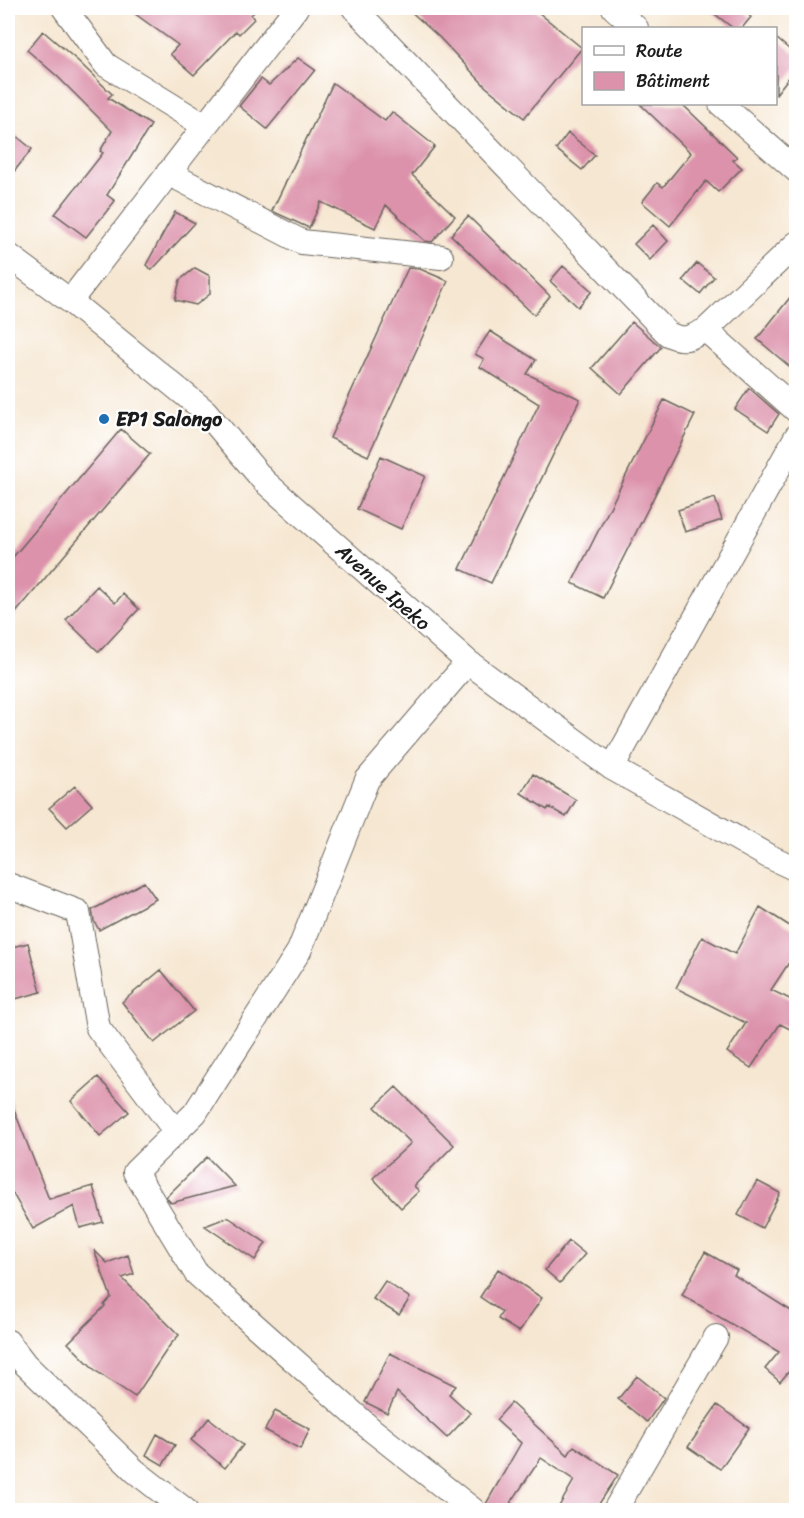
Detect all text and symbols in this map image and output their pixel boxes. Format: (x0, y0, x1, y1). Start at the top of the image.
legend (582, 27, 777, 105)
text: Route (636, 35, 683, 67)
text: Bâtiment (636, 65, 710, 97)
place label: EP1 Salongo (116, 402, 222, 437)
marker: EP1 Salongo (97, 412, 111, 426)
street label: Avenue Ipeko (326, 534, 439, 640)

